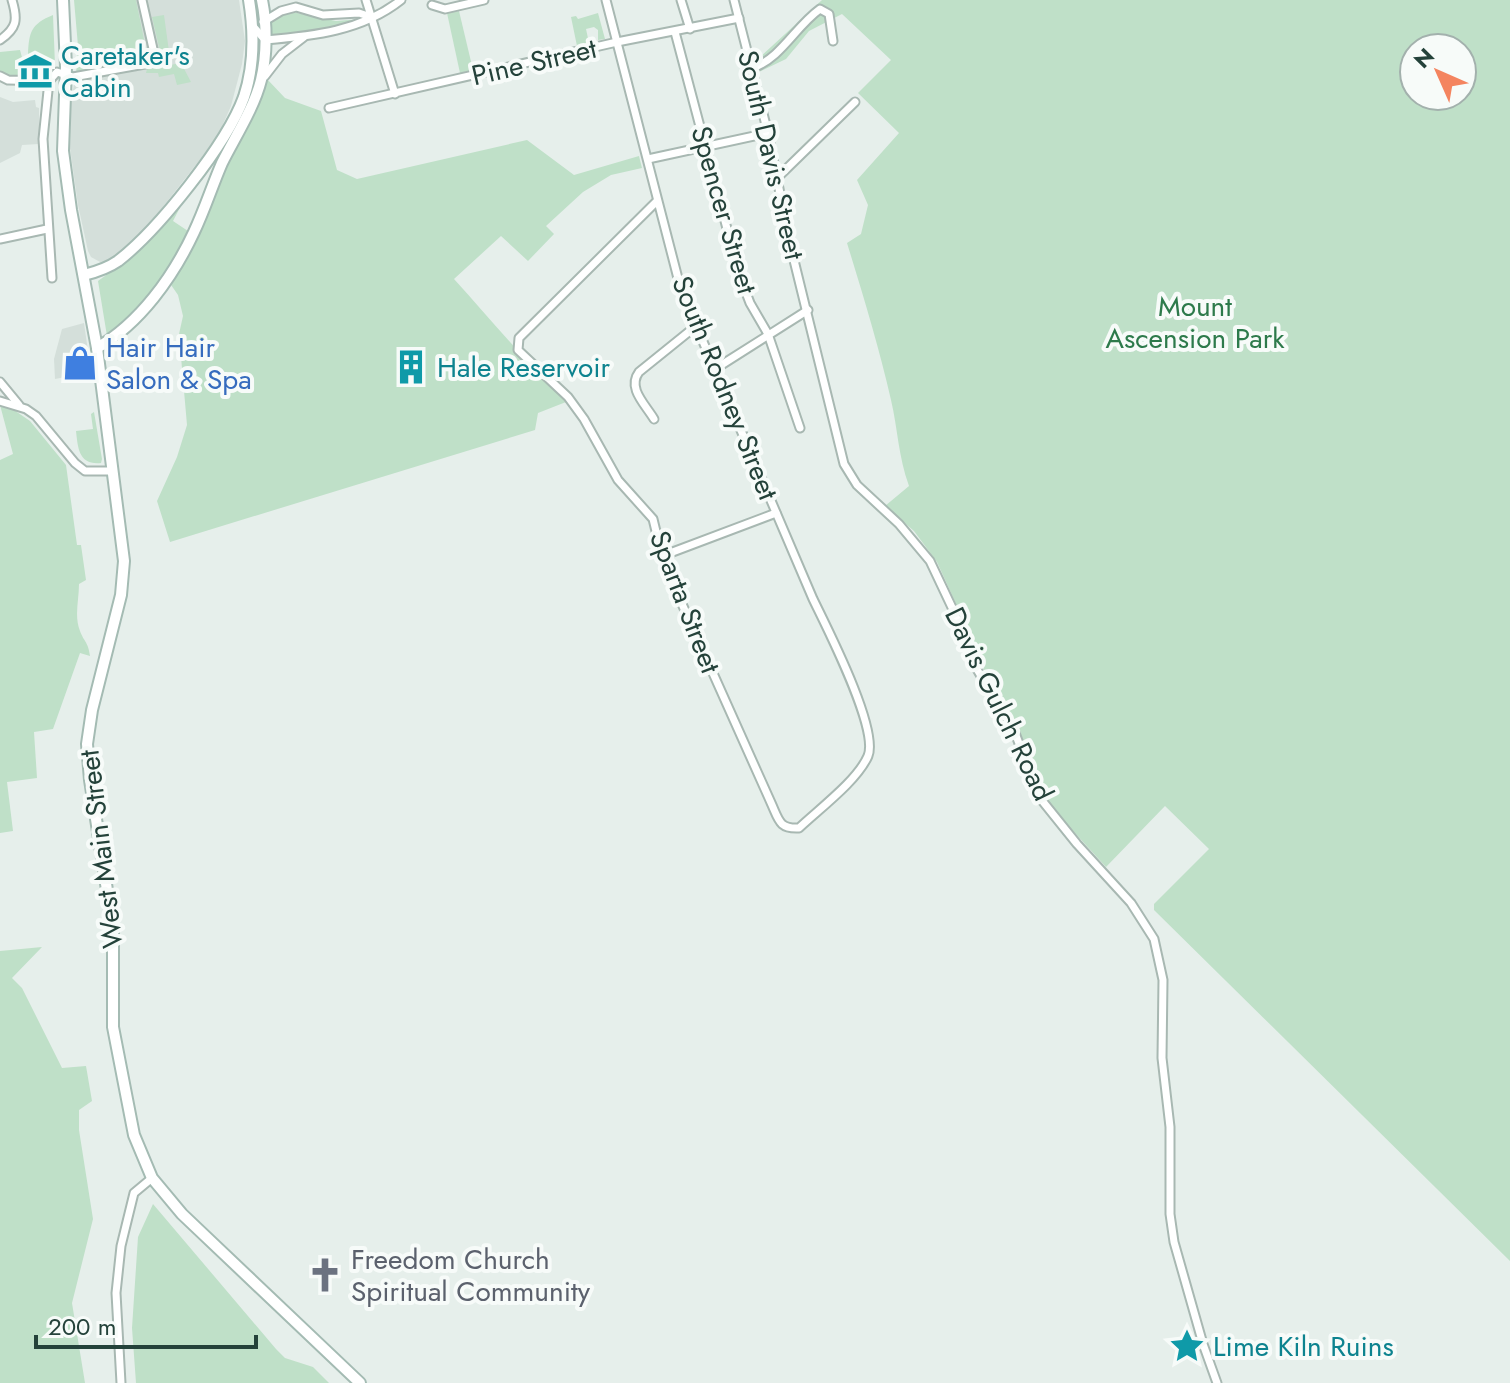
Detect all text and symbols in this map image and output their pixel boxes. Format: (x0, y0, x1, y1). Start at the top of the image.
street label: Pine Street (468, 28, 601, 96)
north arrow (1398, 32, 1478, 112)
place label: Caretaker's Cabin (61, 35, 190, 108)
text: N (1406, 40, 1441, 75)
street label: South Davis Street (727, 46, 815, 264)
museum icon: Caretaker's Cabin (16, 52, 54, 90)
street label: Spencer Street (680, 121, 768, 299)
street label: South Rodney Street (661, 270, 789, 506)
park label: Mount Ascension Park (1105, 286, 1285, 359)
place label: Hair Hair Salon & Spa (106, 327, 252, 400)
shop icon: Hair Hair Salon & Spa (61, 344, 99, 382)
place label: Hale Reservoir (437, 347, 610, 388)
building icon: Hale Reservoir (392, 348, 430, 386)
street label: Sparta Street (639, 525, 731, 680)
street label: Davis Gulch Road (934, 600, 1064, 808)
street label: West Main Street (68, 747, 134, 951)
place label: Freedom Church Spiritual Community (351, 1239, 591, 1312)
church icon: Freedom Church Spiritual Community (306, 1256, 344, 1294)
scale bar (36, 1299, 256, 1349)
text: 200 m (48, 1309, 116, 1344)
place label: Lime Kiln Ruins (1213, 1326, 1394, 1367)
place icon: Lime Kiln Ruins (1168, 1327, 1206, 1365)

